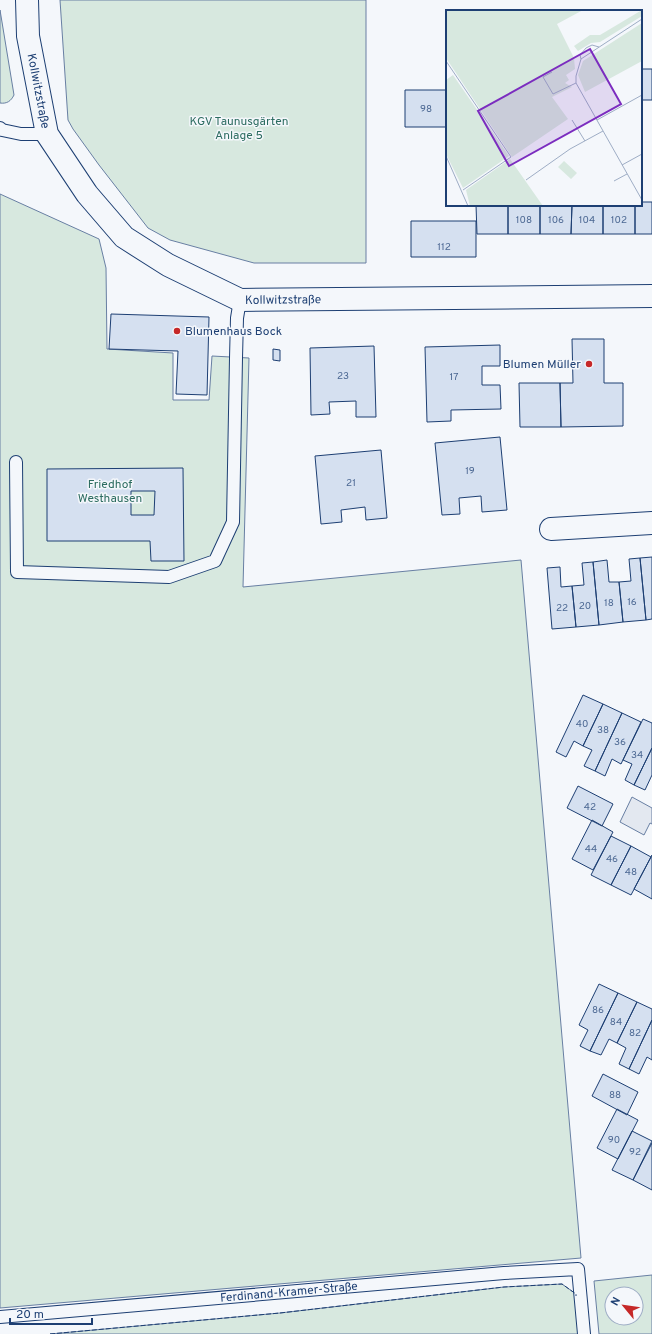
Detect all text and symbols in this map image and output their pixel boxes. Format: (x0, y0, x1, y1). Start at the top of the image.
inset map (446, 10, 642, 206)
street label: Kollwitzstraße (23, 52, 53, 130)
house number: 98 (420, 103, 432, 116)
park label: KGV Taunusgärten Anlage 5 (189, 114, 289, 144)
house number: 108 (516, 214, 532, 227)
house number: 106 (548, 214, 564, 227)
house number: 104 (579, 214, 595, 227)
house number: 102 (611, 214, 627, 227)
house number: 112 (437, 241, 451, 254)
street label: Kollwitzstraße (245, 292, 321, 309)
place label: Blumenhaus Bock (185, 324, 282, 340)
marker: Blumenhaus Bock (172, 326, 182, 336)
place label: Blumen Müller (503, 357, 581, 373)
marker: Blumen Müller (584, 359, 594, 369)
house number: 23 (337, 370, 349, 383)
house number: 17 (450, 371, 458, 384)
house number: 19 (465, 465, 475, 478)
park label: Friedhof Westhausen (78, 477, 142, 507)
house number: 21 (346, 477, 356, 490)
house number: 16 (627, 596, 637, 609)
house number: 18 (604, 597, 614, 610)
house number: 20 (579, 600, 591, 613)
house number: 22 (556, 602, 568, 615)
house number: 40 (576, 718, 588, 731)
house number: 38 (597, 724, 609, 737)
house number: 36 (614, 736, 626, 749)
house number: 34 (631, 749, 643, 762)
house number: 42 (584, 801, 596, 814)
house number: 44 (585, 843, 597, 856)
house number: 46 (606, 853, 618, 866)
house number: 48 (625, 866, 637, 879)
house number: 86 (592, 1004, 604, 1017)
house number: 84 (610, 1016, 622, 1029)
house number: 82 (629, 1027, 641, 1040)
house number: 88 (609, 1089, 621, 1102)
house number: 90 (608, 1134, 620, 1147)
house number: 92 (629, 1146, 641, 1159)
street label: Ferdinand-Kramer-Straße (220, 1279, 358, 1307)
north arrow (604, 1286, 644, 1326)
text: N (608, 1295, 624, 1308)
scale bar (10, 1300, 92, 1326)
text: 20 m (16, 1307, 44, 1323)

